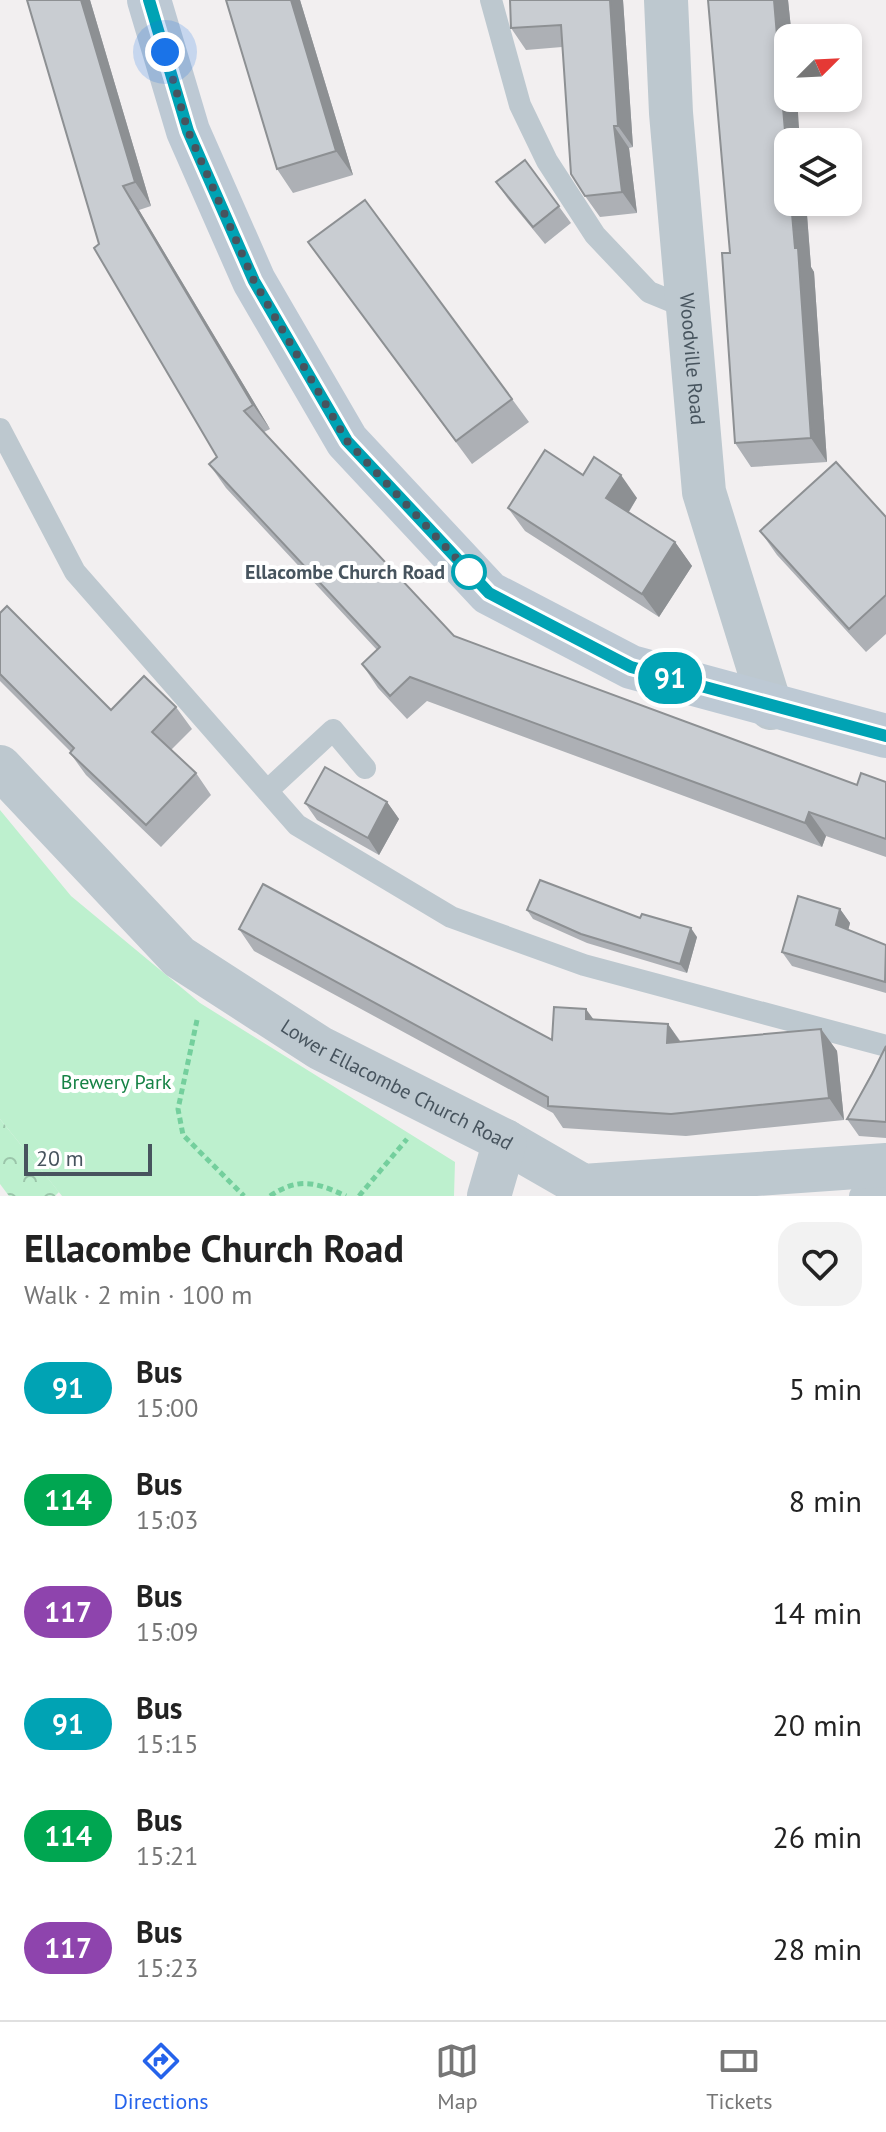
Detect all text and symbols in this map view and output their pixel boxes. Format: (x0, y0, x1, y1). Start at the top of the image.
north arrow (774, 24, 862, 112)
map controls (774, 24, 862, 216)
your location (145, 32, 185, 72)
button: layers (774, 128, 862, 216)
street label: Woodville Road (674, 292, 711, 426)
marker: Ellacombe Church Road (452, 555, 486, 589)
place label: Ellacombe Church Road (245, 559, 445, 585)
line badge: 91 (634, 652, 706, 704)
text: 91 (654, 659, 686, 696)
street label: Lower Ellacombe Church Road (276, 1013, 518, 1156)
park label: Brewery Park (61, 1069, 172, 1095)
scale bar (24, 1140, 152, 1176)
text: 20 m (36, 1144, 84, 1172)
button: heart (778, 1222, 862, 1306)
text: Ellacombe Church Road (24, 1223, 404, 1272)
text: Walk · 2 min · 100 m (24, 1278, 252, 1311)
text: Bus (136, 1352, 183, 1391)
text: 91 (52, 1369, 84, 1406)
text: 5 min (789, 1369, 862, 1408)
text: 15:00 (136, 1391, 198, 1424)
text: Bus (136, 1464, 183, 1503)
text: 114 (44, 1481, 92, 1518)
text: 8 min (789, 1481, 862, 1520)
text: 15:03 (136, 1503, 198, 1536)
text: Bus (136, 1576, 183, 1615)
text: 117 (44, 1593, 92, 1630)
text: 14 min (772, 1593, 862, 1632)
text: 15:09 (136, 1615, 198, 1648)
text: Bus (136, 1688, 183, 1727)
text: 91 (52, 1705, 84, 1742)
text: 20 min (772, 1705, 862, 1744)
text: 15:15 (136, 1727, 198, 1760)
text: Bus (136, 1800, 183, 1839)
text: 114 (44, 1817, 92, 1854)
text: 26 min (772, 1817, 862, 1856)
text: 15:21 (136, 1839, 198, 1872)
text: Bus (136, 1912, 183, 1951)
text: 117 (44, 1929, 92, 1966)
text: 28 min (772, 1929, 862, 1968)
text: 15:23 (136, 1951, 198, 1984)
tab: Directions (113, 2039, 209, 2115)
tab: Map (435, 2039, 479, 2115)
tab: Tickets (706, 2039, 773, 2115)

